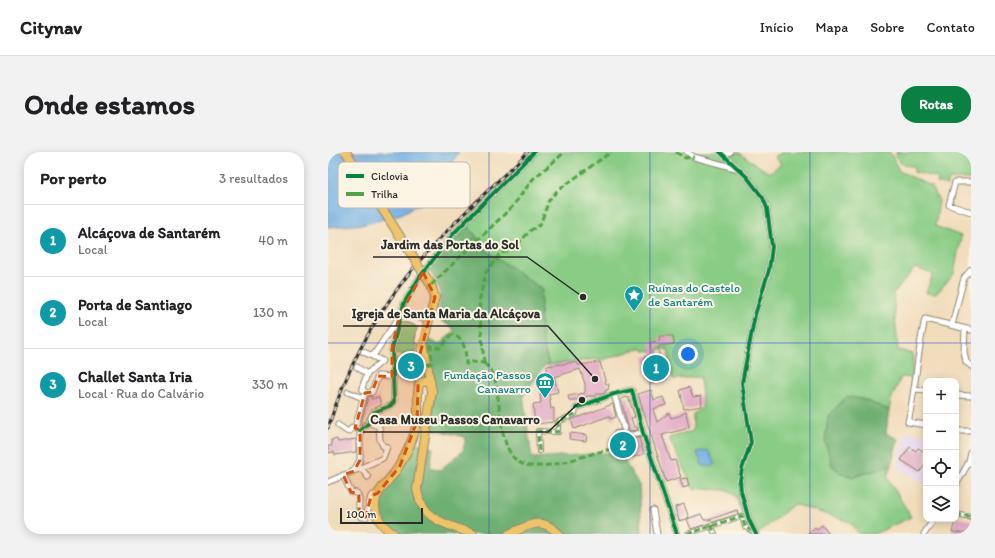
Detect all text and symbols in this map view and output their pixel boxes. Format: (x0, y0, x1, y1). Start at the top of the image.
text: Citynav (20, 16, 82, 39)
text: Início (760, 19, 794, 36)
text: Mapa (816, 19, 848, 36)
text: Sobre (870, 19, 904, 36)
text: Contato (926, 19, 975, 36)
button: Rotas (901, 86, 971, 123)
text: Onde estamos (24, 87, 195, 121)
legend (338, 162, 470, 208)
text: Por perto (40, 168, 107, 188)
text: Ciclovia (371, 170, 409, 183)
text: 3 resultados (219, 171, 288, 186)
text: Trilha (371, 188, 399, 201)
text: Alcáçova de Santarém (78, 224, 220, 242)
callout: Jardim das Portas do Sol (373, 232, 527, 257)
text: 1 (50, 233, 56, 248)
text: 40 m (258, 233, 288, 248)
text: Jardim das Portas do Sol (380, 237, 519, 252)
text: Local (78, 242, 107, 257)
place label: Ruínas do Castelo de Santarém (648, 281, 740, 309)
place icon: Ruínas do Castelo de Santarém (623, 284, 645, 312)
text: Porta de Santiago (78, 296, 192, 314)
callout: Igreja de Santa Maria da Alcáçova (343, 301, 548, 326)
text: 2 (50, 305, 56, 320)
text: 130 m (253, 305, 288, 320)
text: Igreja de Santa Maria da Alcáçova (352, 306, 541, 322)
text: Local (78, 314, 107, 329)
your location (678, 344, 698, 364)
pin: 3 (398, 351, 424, 381)
pin: 1 (643, 353, 669, 383)
text: Challet Santa Iria (78, 368, 192, 386)
place label: Fundação Passos Canavarro (444, 368, 531, 396)
museum icon: Fundação Passos Canavarro (534, 371, 556, 399)
text: 3 (49, 377, 57, 392)
text: 330 m (252, 377, 288, 392)
map controls (923, 378, 959, 522)
button: + (923, 378, 959, 414)
text: Local · Rua do Calvário (78, 386, 204, 401)
callout: Casa Museu Passos Canavarro (363, 407, 548, 432)
text: Casa Museu Passos Canavarro (370, 412, 540, 427)
button: − (923, 414, 959, 450)
pin: 2 (610, 430, 636, 460)
button: locate (923, 450, 959, 486)
button: layers (923, 486, 959, 522)
scale bar (340, 506, 423, 525)
text: 100 m (346, 508, 376, 521)

